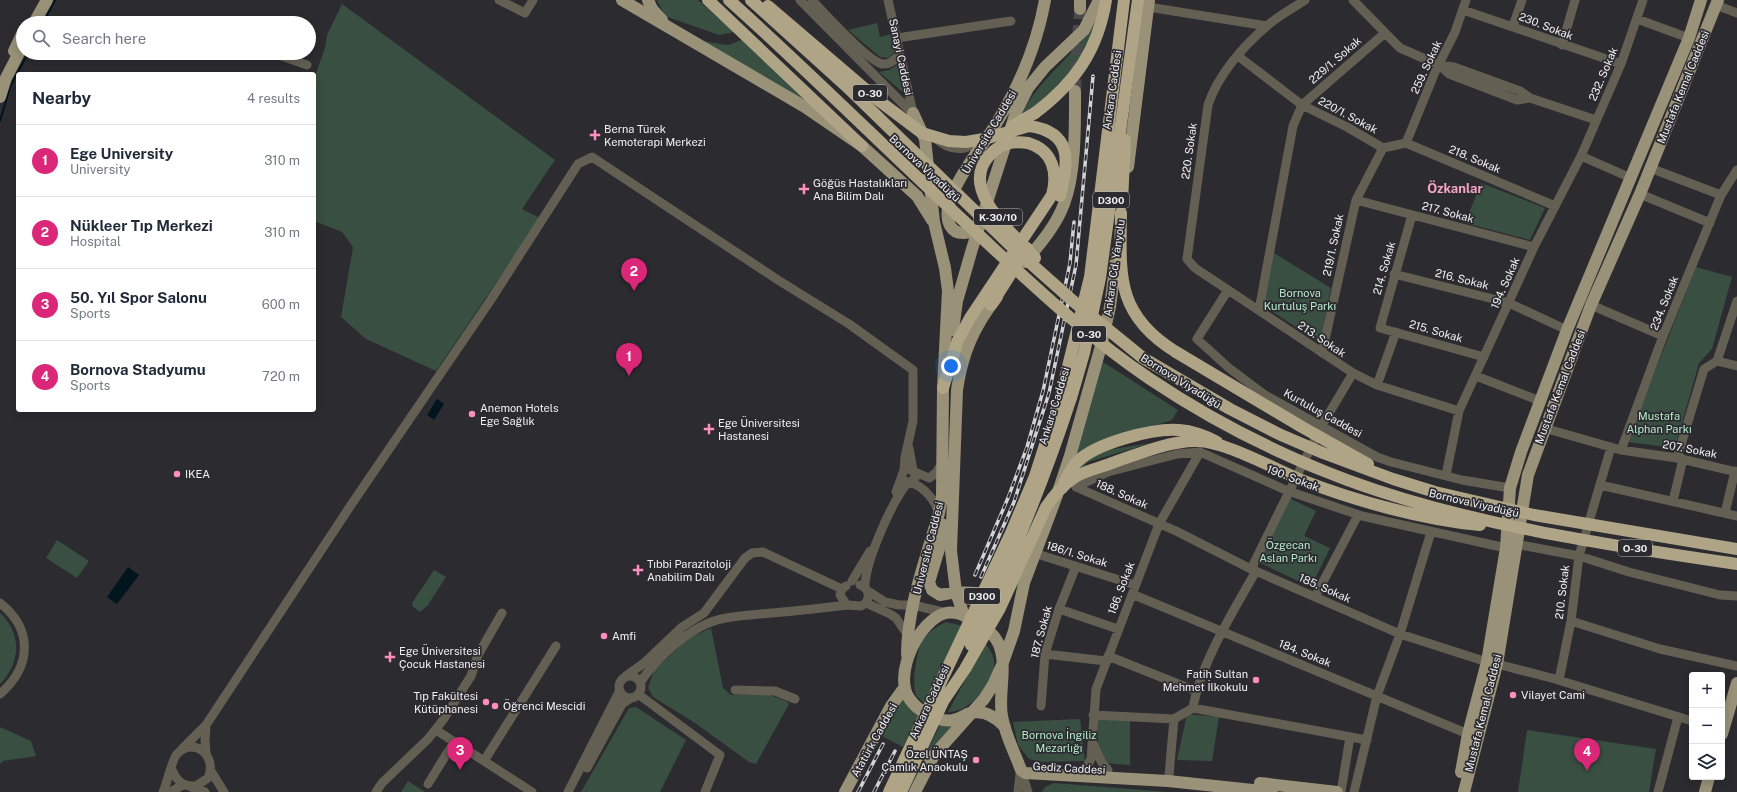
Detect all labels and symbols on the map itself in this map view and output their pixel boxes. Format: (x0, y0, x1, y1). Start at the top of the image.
street label: 230. Sokak (1517, 10, 1575, 42)
street label: Sanayi Caddesi (887, 18, 915, 96)
street label: Mustafa Kemal Caddesi (1655, 29, 1711, 145)
street label: 229/1. Sokak (1306, 34, 1364, 86)
street label: 259. Sokak (1408, 38, 1444, 96)
street label: 232. Sokak (1586, 45, 1620, 103)
street label: Ankara Caddesi (1100, 49, 1124, 131)
road number: O-30 (853, 85, 887, 101)
street label: Üniversite Caddesi (958, 88, 1019, 176)
street label: 220/1. Sokak (1316, 94, 1380, 136)
street label: 220. Sokak (1179, 122, 1199, 180)
place label: Berna Türek Kemoterapi Merkezi (604, 123, 706, 148)
marker: Berna Türek Kemoterapi Merkezi (589, 129, 601, 141)
street label: Bornova Viyadüğü (887, 132, 963, 204)
street label: 218. Sokak (1447, 143, 1503, 175)
place label: Göğüs Hastalıkları Ana Bilim Dalı (813, 177, 907, 202)
district label: Özkanlar (1427, 180, 1483, 196)
marker: Göğüs Hastalıkları Ana Bilim Dalı (798, 183, 810, 195)
road number: D300 (1093, 192, 1129, 208)
street label: 217. Sokak (1421, 199, 1475, 225)
road number: K-30/10 (974, 209, 1022, 225)
street label: 219/1. Sokak (1321, 213, 1345, 277)
street label: Ankara Cd. Yanyolu (1101, 219, 1127, 317)
street label: 214. Sokak (1371, 240, 1397, 296)
street label: 194. Sokak (1488, 255, 1522, 311)
pin: 2 (621, 258, 647, 291)
street label: 216. Sokak (1434, 267, 1490, 291)
street label: 234. Sokak (1648, 274, 1680, 332)
park label: Bornova Kurtuluş Parkı (1264, 287, 1336, 313)
street label: 215. Sokak (1408, 318, 1464, 344)
street label: 213. Sokak (1296, 319, 1348, 359)
road number: O-30 (1072, 326, 1106, 342)
street label: Mustafa Kemal Caddesi (1533, 328, 1587, 446)
pin: 1 (616, 343, 642, 376)
street label: Bornova Viyadüğü (1139, 351, 1223, 411)
your location (941, 356, 961, 376)
street label: Ankara Caddesi (1037, 366, 1071, 446)
street label: Kurtuluş Caddesi (1281, 387, 1364, 440)
place label: Anemon Hotels Ege Sağlık (480, 402, 559, 427)
marker: Anemon Hotels Ege Sağlık (467, 409, 477, 419)
park label: Mustafa Alphan Parkı (1626, 410, 1692, 435)
place label: Ege Üniversitesi Hastanesi (718, 416, 800, 442)
marker: Ege Üniversitesi Hastanesi (703, 423, 715, 435)
street label: 207. Sokak (1662, 438, 1718, 460)
street label: 190. Sokak (1265, 463, 1321, 493)
place label: IKEA (185, 468, 210, 480)
marker: IKEA (172, 469, 182, 479)
street label: 188. Sokak (1094, 477, 1150, 511)
street label: Bornova Viyadüğü (1428, 487, 1520, 519)
street label: Üniversite Caddesi (910, 500, 945, 596)
park label: Özgecan Aslan Parkı (1259, 538, 1317, 564)
street label: 186/1. Sokak (1045, 539, 1109, 569)
road number: O-30 (1618, 540, 1652, 556)
place label: Tıbbi Parazitoloji Anabilim Dalı (647, 558, 731, 583)
street label: 186. Sokak (1105, 560, 1137, 616)
marker: Tıbbi Parazitoloji Anabilim Dalı (632, 564, 644, 576)
street label: 210. Sokak (1553, 564, 1571, 620)
street label: 185. Sokak (1297, 571, 1353, 605)
road number: D300 (964, 588, 1000, 604)
street label: 187. Sokak (1028, 605, 1054, 659)
place label: Amfi (612, 630, 636, 642)
marker: Amfi (599, 631, 609, 641)
street label: 184. Sokak (1277, 637, 1333, 669)
place label: Ege Üniversitesi Çocuk Hastanesi (399, 644, 485, 671)
marker: Ege Üniversitesi Çocuk Hastanesi (384, 651, 396, 663)
street label: Mustafa Kemal Caddesi (1463, 653, 1503, 773)
street label: Ankara Caddesi (907, 663, 951, 741)
place label: Fatih Sultan Mehmet İlkokulu (1163, 668, 1248, 693)
marker: Fatih Sultan Mehmet İlkokulu (1251, 675, 1261, 685)
place label: Vilayet Cami (1521, 689, 1585, 701)
place label: Tıp Fakültesi Kütüphanesi (413, 690, 478, 715)
marker: Vilayet Cami (1508, 690, 1518, 700)
marker: Tıp Fakültesi Kütüphanesi (481, 697, 491, 707)
place label: Öğrenci Mescidi (503, 699, 585, 712)
marker: Öğrenci Mescidi (490, 701, 500, 711)
street label: Atatürk Caddesi (849, 701, 899, 779)
park label: Bornova İngiliz Mezarlığı (1022, 728, 1096, 754)
pin: 3 (447, 737, 473, 770)
pin: 4 (1574, 738, 1600, 771)
place label: Özel ÜNTAŞ Çamlık Anaokulu (882, 747, 968, 774)
marker: Özel ÜNTAŞ Çamlık Anaokulu (971, 755, 981, 765)
street label: Gediz Caddesi (1032, 760, 1106, 776)

